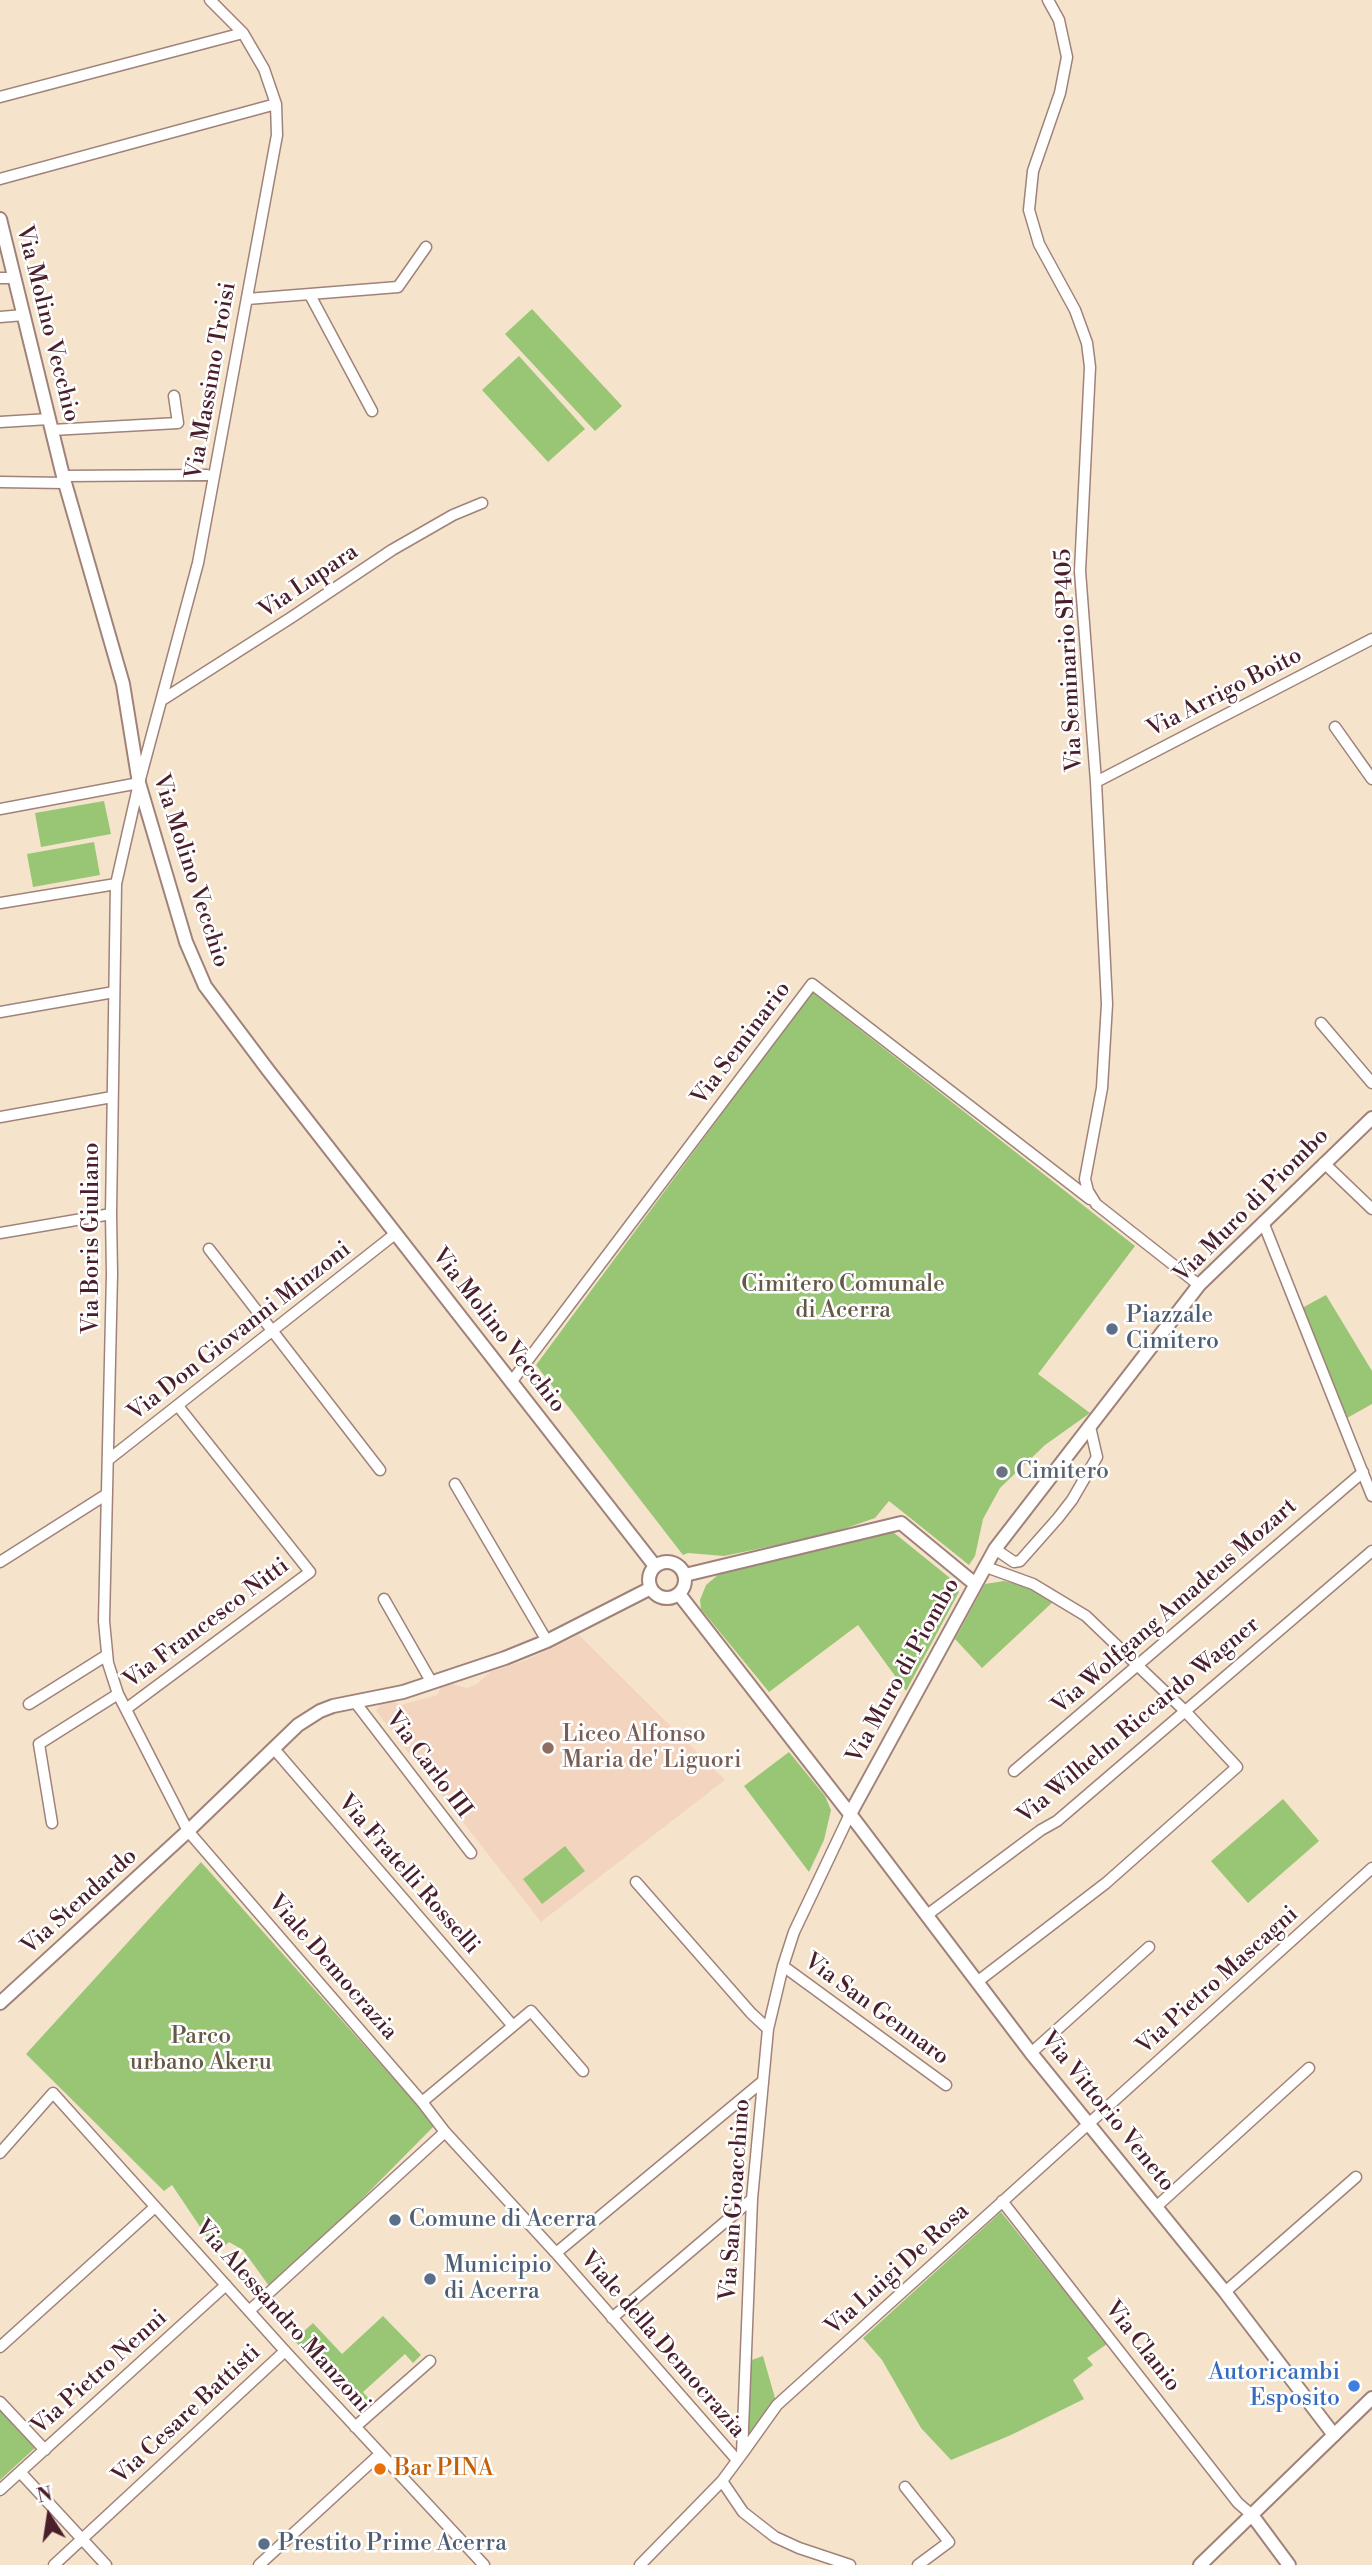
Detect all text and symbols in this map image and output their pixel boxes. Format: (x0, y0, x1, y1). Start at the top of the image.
street label: Via Molino Vecchio (9, 223, 85, 425)
street label: Via Massimo Troisi (181, 280, 243, 482)
street label: Via Lupara (254, 539, 364, 625)
street label: Via Seminario SP405 (1050, 548, 1090, 772)
street label: Via Arrigo Boito (1143, 642, 1307, 744)
street label: Via Molino Vecchio (146, 771, 234, 971)
street label: Via Seminario (686, 977, 798, 1111)
street label: Via Muro di Piombo (1169, 1123, 1335, 1289)
street label: Via Boris Giuliano (78, 1142, 106, 1334)
street label: Via Don Giovanni Minzoni (123, 1236, 357, 1428)
street label: Via Molino Vecchio (425, 1243, 571, 1419)
park label: Cimitero Comunale di Acerra (741, 1271, 945, 1325)
place label: Piazzale Cimitero (1126, 1302, 1219, 1356)
marker: Piazzale Cimitero (1104, 1321, 1120, 1337)
place label: Cimitero (1016, 1458, 1109, 1486)
marker: Cimitero (994, 1464, 1010, 1480)
street label: Via Wolfgang Amadeus Mozart (1047, 1493, 1303, 1721)
street label: Via Francesco Nitti (119, 1553, 295, 1695)
street label: Via Muro di Piombo (842, 1573, 966, 1769)
street label: Via Wilhelm Riccardo Wagner (1012, 1612, 1266, 1830)
street label: Via Carlo III (379, 1706, 477, 1824)
place label: Liceo Alfonso Maria de' Liguori (562, 1721, 742, 1775)
marker: Liceo Alfonso Maria de' Liguori (540, 1740, 556, 1756)
street label: Via Fratelli Rosselli (331, 1790, 485, 1960)
street label: Via Stendardo (17, 1843, 143, 1961)
street label: Viale Democrazia (261, 1890, 403, 2046)
street label: Via Pietro Mascagni (1131, 1901, 1305, 2061)
street label: Via San Gennaro (798, 1948, 954, 2072)
park label: Parco urbano Akeru (130, 2023, 272, 2077)
street label: Via Vittorio Veneto (1034, 2026, 1180, 2198)
street label: Via San Gioacchino (715, 2098, 757, 2302)
street label: Via Luigi De Rosa (820, 2198, 976, 2342)
place label: Comune di Acerra (409, 2206, 597, 2234)
marker: Comune di Acerra (387, 2212, 403, 2228)
street label: Via Alessandro Manzoni (188, 2215, 376, 2419)
street label: Viale della Democrazia (573, 2246, 751, 2444)
place label: Municipio di Acerra (444, 2252, 552, 2306)
marker: Municipio di Acerra (422, 2271, 438, 2287)
street label: Via Clanio (1098, 2296, 1186, 2398)
street label: Via Pietro Nenni (26, 2305, 174, 2441)
street label: Via Cesare Battisti (107, 2339, 267, 2491)
place label: Autoricambi Esposito (1208, 2359, 1340, 2413)
marker: Autoricambi Esposito (1346, 2378, 1362, 2394)
place label: Bar PINA (394, 2455, 494, 2483)
marker: Bar PINA (372, 2461, 388, 2477)
north arrow (14, 2481, 84, 2551)
text: N (35, 2482, 54, 2509)
place label: Prestito Prime Acerra (278, 2530, 507, 2558)
marker: Prestito Prime Acerra (256, 2536, 272, 2552)

